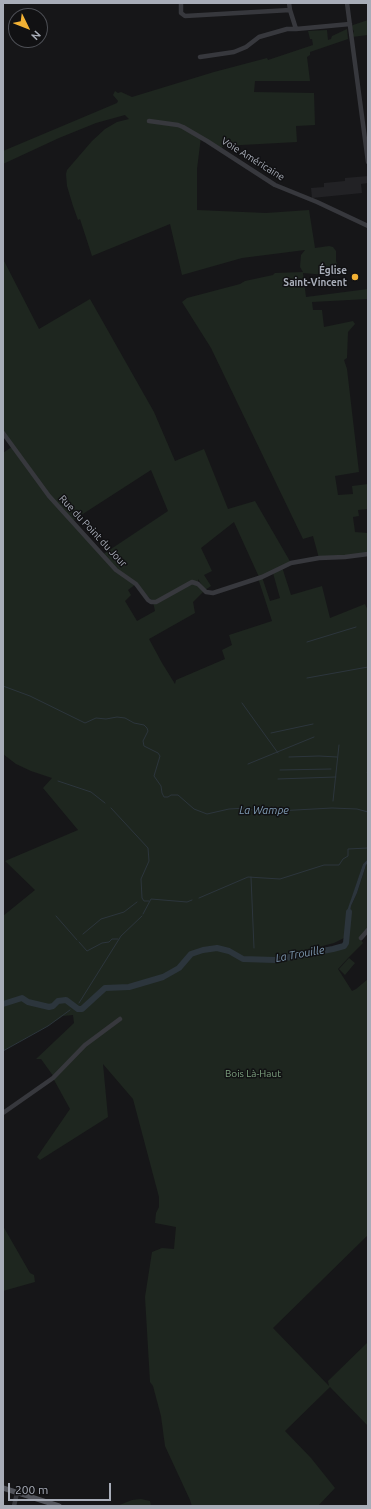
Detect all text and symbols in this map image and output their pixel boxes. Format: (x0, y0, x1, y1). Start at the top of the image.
north arrow (8, 8, 48, 48)
text: N (29, 28, 43, 43)
street label: Voie Américaine (219, 135, 287, 183)
place label: Église Saint-Vincent (283, 265, 347, 288)
marker: Église Saint-Vincent (350, 272, 360, 282)
street label: Rue du Point du Jour (57, 493, 129, 569)
water label: La Wampe (239, 803, 289, 817)
water label: La Trouille (275, 943, 325, 965)
park label: Bois Là-Haut (225, 1068, 281, 1080)
scale bar (10, 1475, 113, 1501)
text: 200 m (15, 1483, 48, 1496)

